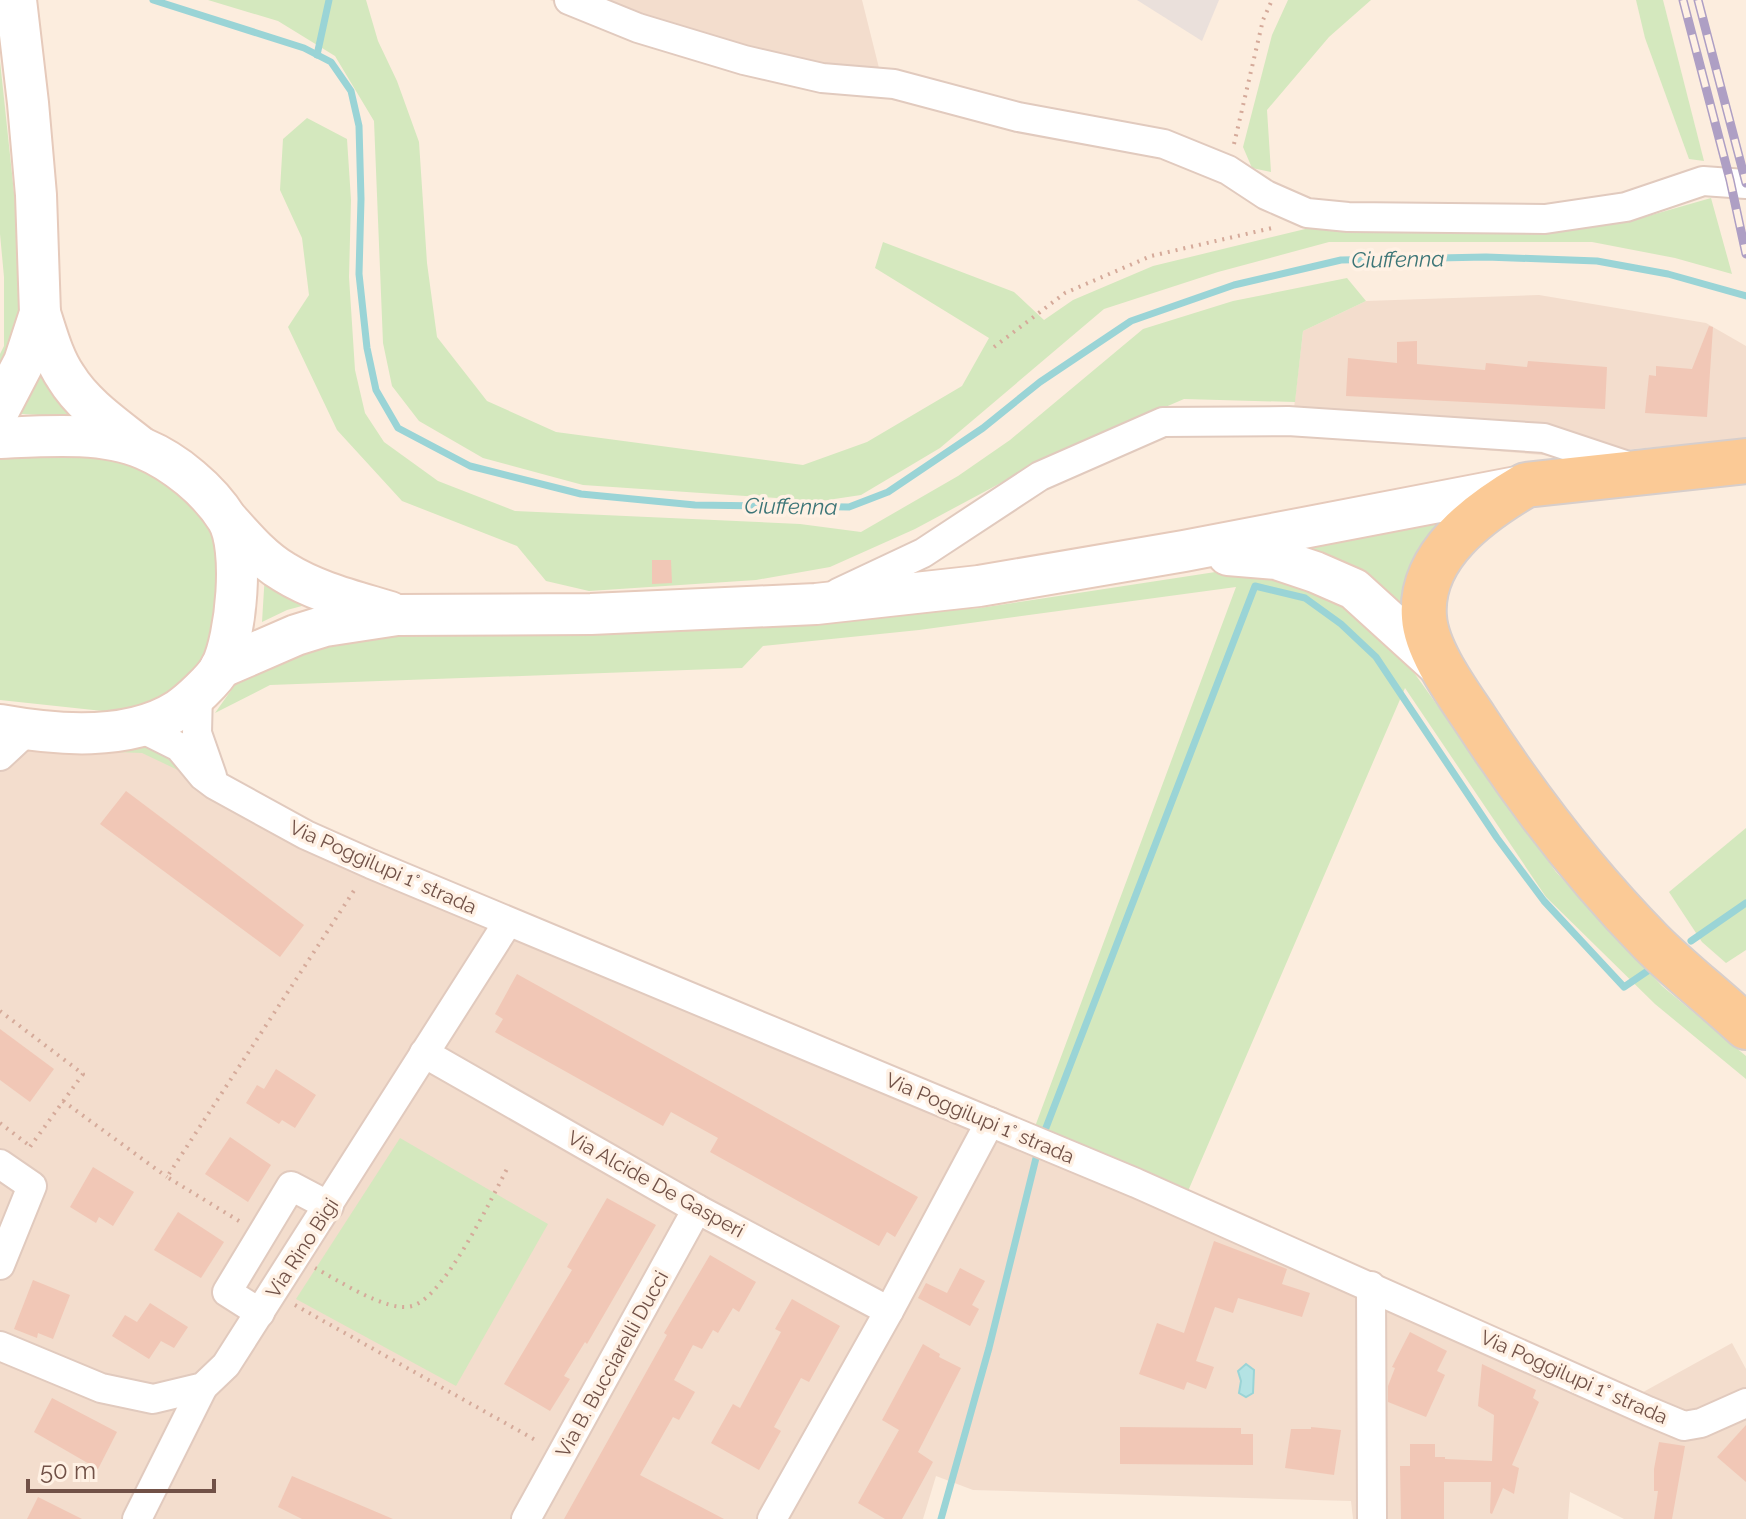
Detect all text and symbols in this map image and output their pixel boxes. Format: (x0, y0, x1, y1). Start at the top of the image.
water label: Ciuffenna (1351, 245, 1445, 273)
water label: Ciuffenna (744, 492, 838, 520)
street label: Via Poggilupi 1° strada (286, 815, 480, 919)
street label: Via Poggilupi 1° strada (882, 1067, 1078, 1169)
street label: Via Alcide De Gasperi (563, 1125, 749, 1243)
street label: Via Rino Bigi (261, 1194, 343, 1302)
street label: Via B. Bucciarelli Ducci (551, 1267, 673, 1461)
street label: Via Poggilupi 1° strada (1477, 1325, 1671, 1429)
scale bar (28, 1443, 214, 1493)
text: 50 m (40, 1456, 96, 1485)

